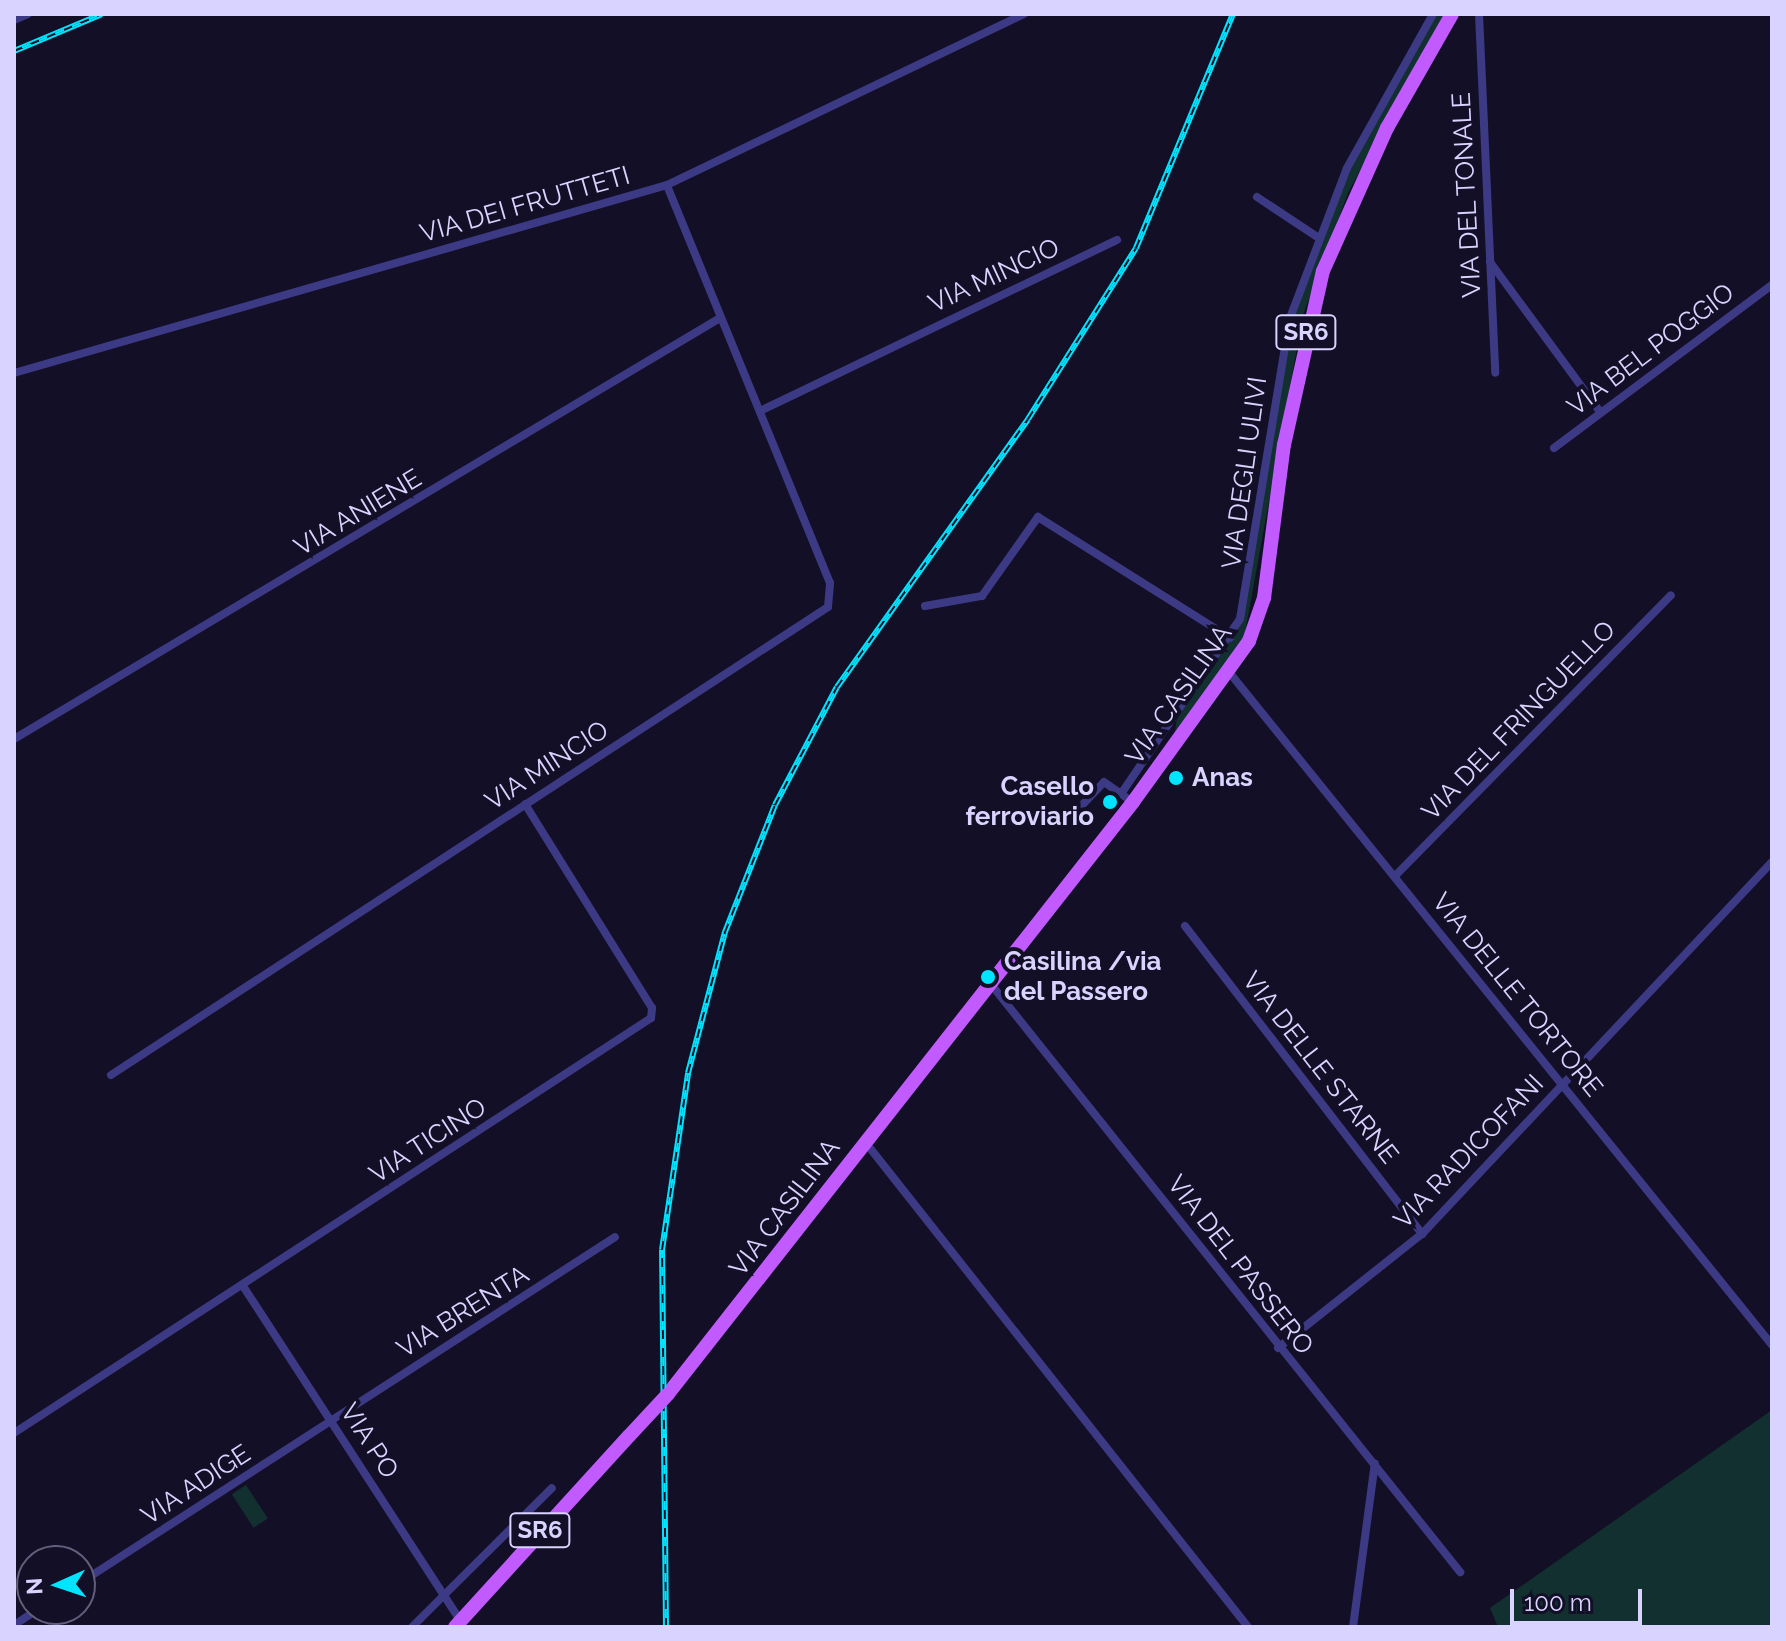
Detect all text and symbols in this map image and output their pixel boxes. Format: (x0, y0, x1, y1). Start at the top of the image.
street label: VIA DEL TONALE (1446, 90, 1488, 300)
street label: VIA DEI FRUTTETI (416, 160, 634, 250)
street label: VIA MINCIO (923, 232, 1065, 320)
street label: VIA BEL POGGIO (1561, 277, 1741, 423)
road number: SR6 (1274, 312, 1338, 352)
street label: VIA DEGLI ULIVI (1216, 375, 1274, 571)
street label: VIA ANIENE (288, 463, 428, 563)
street label: VIA DEL FRINGUELLO (1415, 614, 1623, 828)
street label: VIA CASILINA (1119, 619, 1239, 771)
street label: VIA MINCIO (479, 714, 615, 818)
place label: Anas (1192, 762, 1253, 794)
marker: Anas (1167, 769, 1185, 787)
place label: Casello ferroviario (965, 771, 1094, 832)
marker: Casello ferroviario (1101, 793, 1119, 811)
street label: VIA DELLE TORTORE (1425, 886, 1609, 1104)
place label: Casilina /via del Passero (1004, 946, 1162, 1008)
street label: VIA DELLE STARNE (1235, 965, 1405, 1171)
marker: Casilina /via del Passero (979, 968, 997, 986)
street label: VIA RADICOFANI (1387, 1068, 1551, 1236)
street label: VIA TICINO (363, 1091, 493, 1191)
street label: VIA CASILINA (723, 1133, 847, 1283)
street label: VIA DEL PASSERO (1160, 1168, 1320, 1362)
street label: VIA BRENTA (391, 1259, 535, 1365)
street label: VIA PO (333, 1397, 405, 1485)
street label: VIA ADIGE (135, 1438, 257, 1532)
road number: SR6 (508, 1510, 572, 1550)
north arrow (16, 1545, 96, 1625)
scale bar (1514, 1573, 1646, 1623)
text: N (21, 1577, 47, 1595)
text: 100 m (1524, 1588, 1592, 1617)

